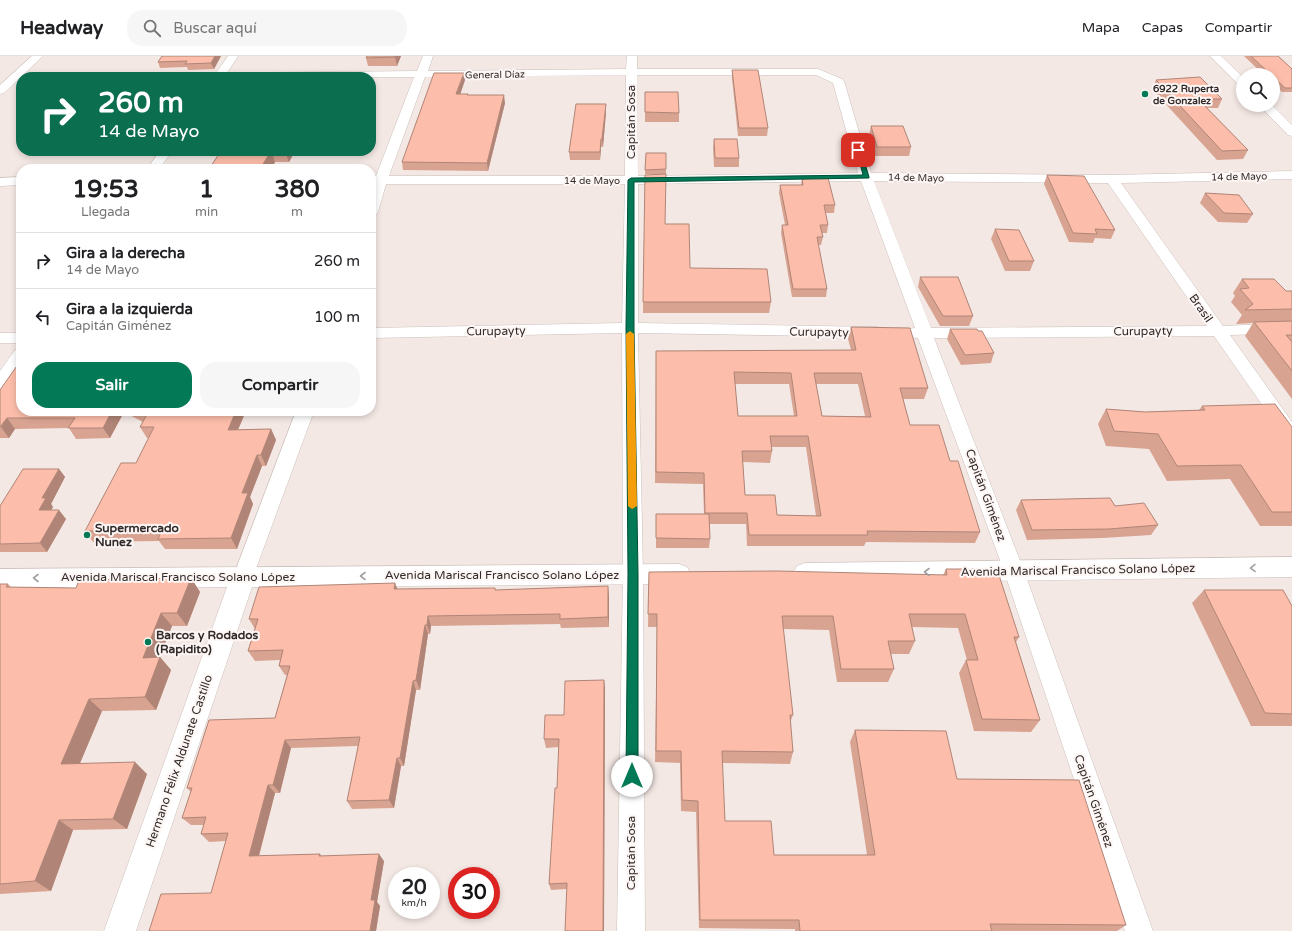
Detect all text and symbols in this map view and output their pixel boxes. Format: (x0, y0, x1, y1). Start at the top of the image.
search box (127, 10, 407, 46)
text: Headway (20, 17, 103, 39)
icon: search (141, 17, 163, 39)
text: Buscar aquí (173, 19, 257, 37)
text: Mapa (1082, 19, 1120, 36)
text: Capas (1142, 19, 1183, 36)
text: Compartir (1205, 19, 1272, 36)
street label: General Díaz (465, 68, 525, 82)
map controls (1236, 68, 1280, 112)
button: search (1236, 68, 1280, 112)
place label: 6922 Ruperta de Gonzalez (1153, 83, 1220, 107)
street label: Capitán Sosa (624, 85, 638, 159)
text: 260 m (98, 86, 184, 120)
icon: right (32, 88, 84, 140)
marker: 6922 Ruperta de Gonzalez (1140, 89, 1150, 99)
text: 14 de Mayo (98, 120, 199, 142)
pin (841, 133, 875, 167)
icon: arrive (847, 139, 869, 161)
street label: 14 de Mayo (1211, 171, 1267, 183)
street label: 14 de Mayo (888, 172, 944, 184)
text: 19:53 (72, 175, 139, 204)
text: 1 (199, 175, 214, 204)
text: 380 (274, 175, 320, 204)
street label: 14 de Mayo (564, 175, 620, 187)
text: Llegada (81, 204, 130, 220)
text: min (195, 204, 218, 220)
text: m (291, 204, 303, 220)
text: Gira a la derecha (66, 244, 185, 262)
icon: right (32, 250, 54, 272)
text: 260 m (314, 252, 360, 270)
text: 14 de Mayo (66, 262, 139, 278)
street label: Brasil (1186, 291, 1216, 325)
text: Gira a la izquierda (66, 300, 193, 318)
icon: left (32, 306, 54, 328)
text: 100 m (314, 308, 360, 326)
text: Capitán Giménez (66, 318, 171, 334)
street label: Curupayty (466, 323, 526, 339)
street label: Curupayty (1113, 323, 1173, 339)
street label: Curupayty (789, 324, 849, 340)
button: Salir (32, 362, 192, 408)
button: Compartir (200, 362, 360, 408)
street label: Capitán Giménez (963, 447, 1009, 543)
place label: Supermercado Nunez (95, 521, 179, 549)
marker: Supermercado Nunez (82, 530, 92, 540)
street label: Avenida Mariscal Francisco Solano López (961, 561, 1195, 579)
one-way arrow (1250, 564, 1256, 572)
street label: Avenida Mariscal Francisco Solano López (385, 568, 619, 582)
one-way arrow (924, 568, 930, 576)
street label: Avenida Mariscal Francisco Solano López (61, 570, 295, 584)
one-way arrow (360, 572, 366, 580)
one-way arrow (33, 574, 39, 582)
place label: Barcos y Rodados (Rapidito) (156, 628, 259, 657)
marker: Barcos y Rodados (Rapidito) (143, 637, 153, 647)
street label: Hermano Félix Aldunate Castillo (143, 673, 215, 849)
street label: Capitán Giménez (1072, 753, 1116, 849)
position arrow (611, 755, 653, 797)
street label: Capitán Sosa (624, 816, 638, 890)
speed limit sign: 30 (448, 867, 500, 919)
text: 20 (401, 876, 427, 900)
text: km/h (401, 897, 427, 909)

